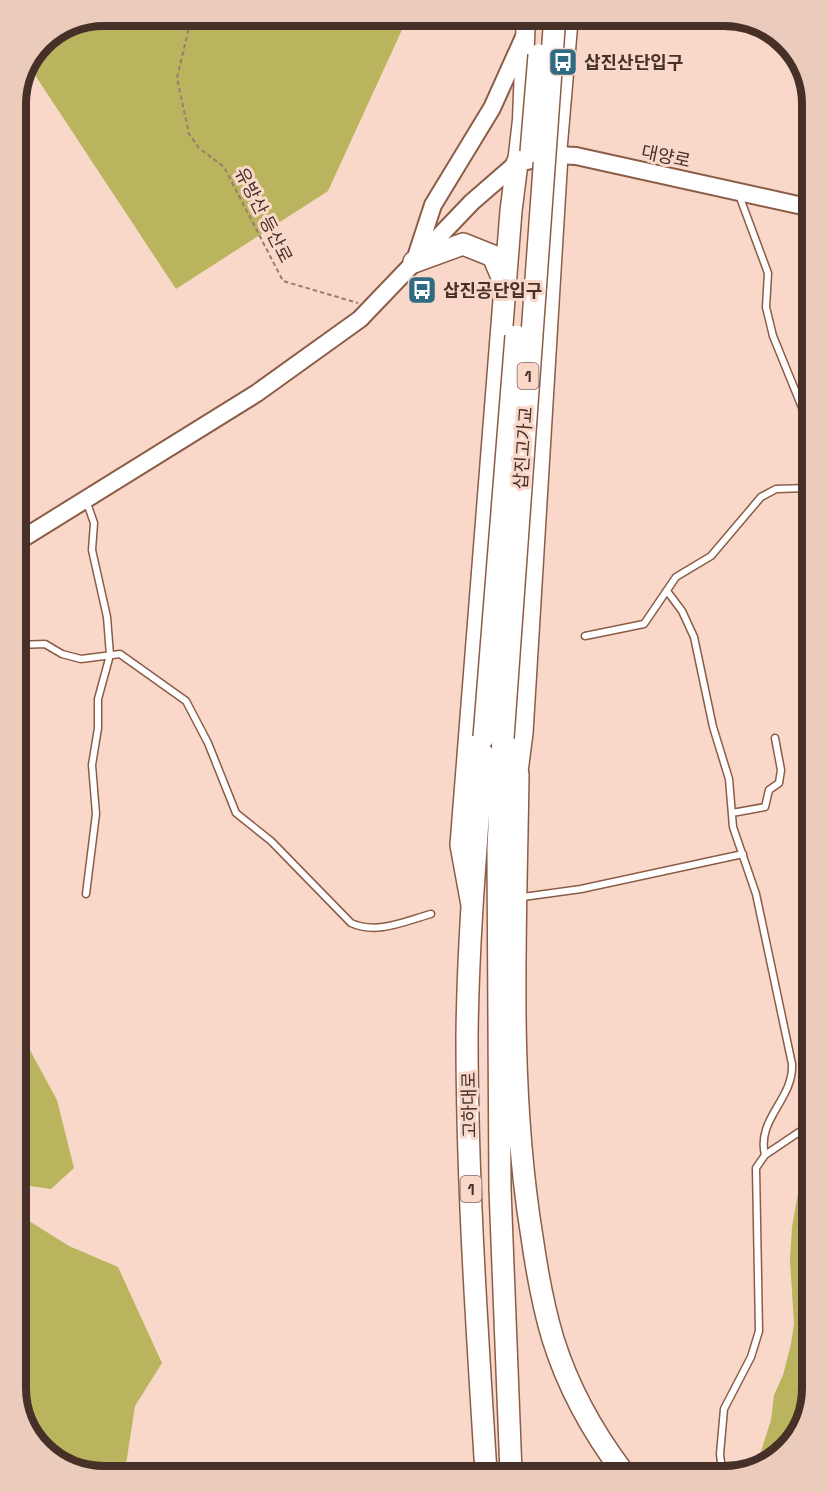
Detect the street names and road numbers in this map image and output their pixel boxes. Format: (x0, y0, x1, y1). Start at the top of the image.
street label: 대양로 (639, 140, 693, 172)
street label: 유방산 등산로 (230, 163, 298, 267)
road number: 1 (518, 363, 538, 389)
street label: 삽진고가교 (509, 406, 537, 490)
street label: 고하대로 (457, 1072, 481, 1138)
road number: 1 (460, 1176, 482, 1202)

